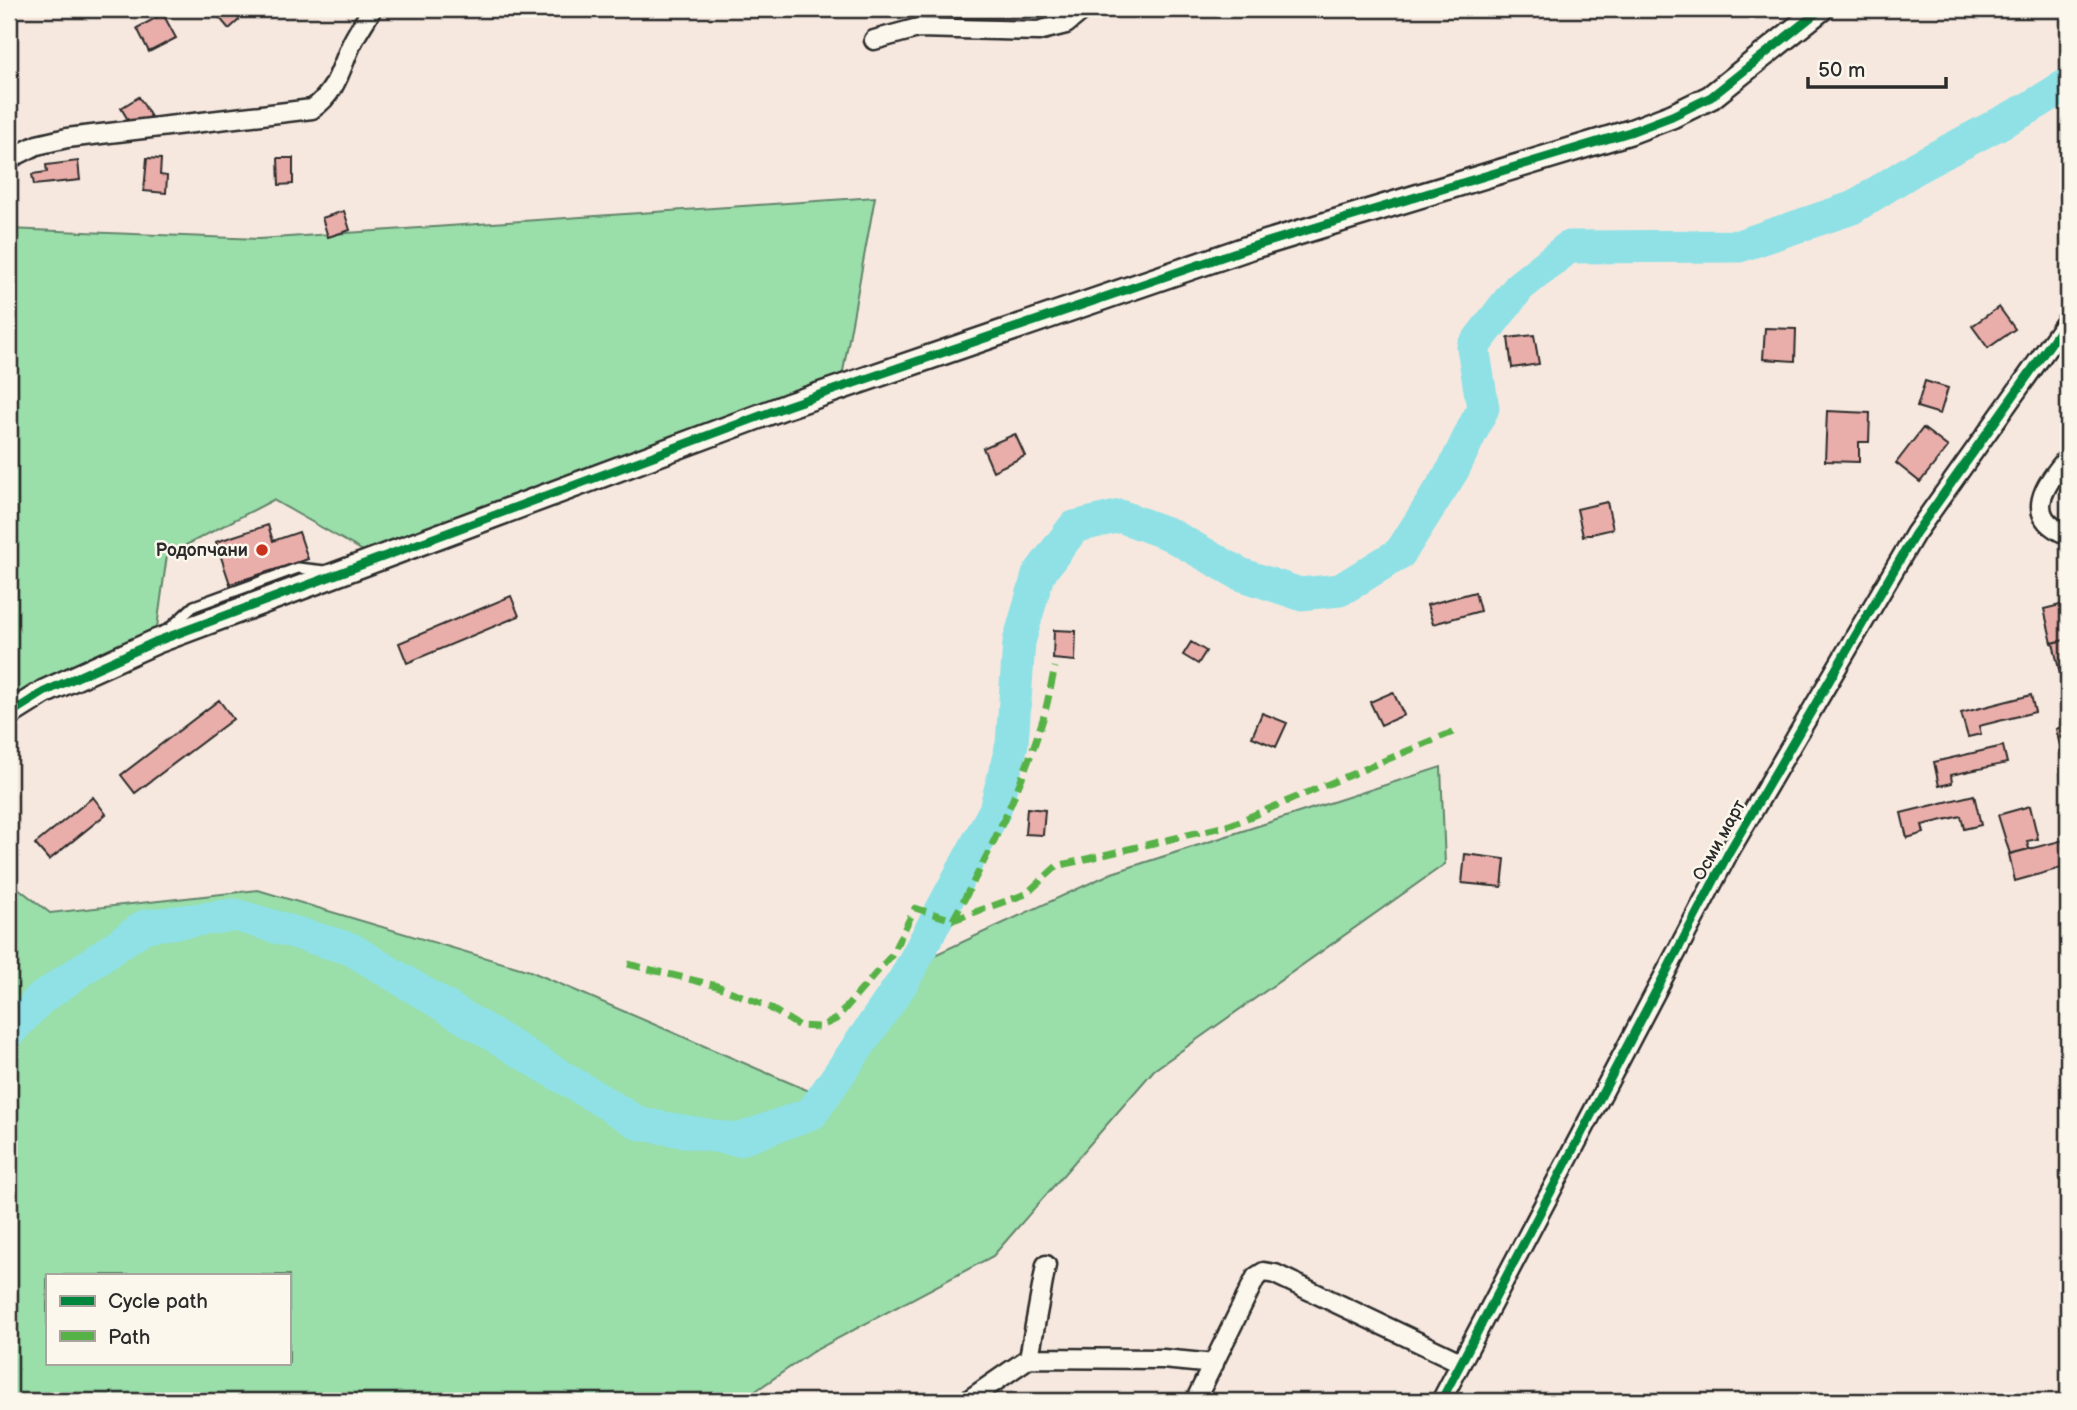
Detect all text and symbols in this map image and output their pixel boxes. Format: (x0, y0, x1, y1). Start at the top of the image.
scale bar (1808, 46, 1946, 90)
text: 50 m (1818, 58, 1865, 83)
place label: Родопчани (155, 540, 248, 561)
marker: Родопчани (254, 542, 270, 558)
street label: Осми март (1689, 796, 1751, 884)
legend (46, 1274, 290, 1364)
text: Cycle path (108, 1289, 208, 1314)
text: Path (108, 1325, 150, 1350)

